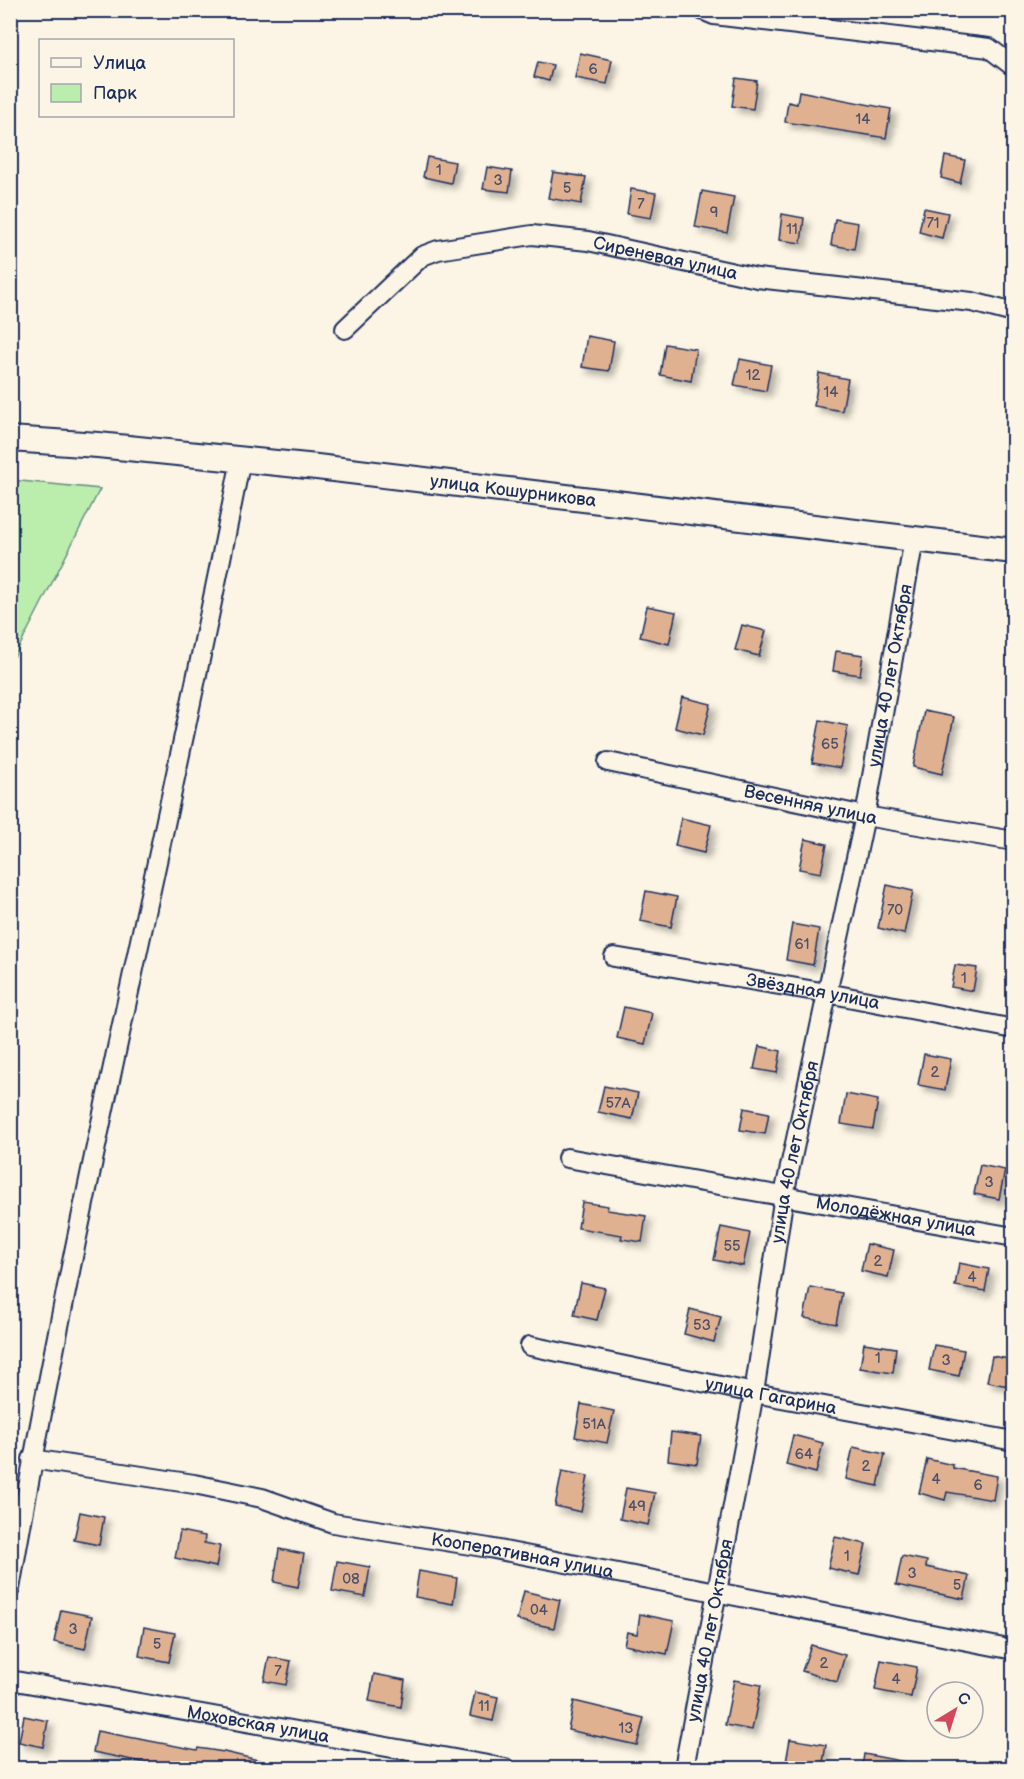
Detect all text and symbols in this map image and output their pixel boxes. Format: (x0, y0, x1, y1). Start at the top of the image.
legend (39, 39, 234, 117)
text: Улица (93, 53, 147, 74)
house number: 6 (588, 60, 598, 79)
text: Парк (93, 83, 137, 104)
house number: 14 (856, 110, 870, 129)
house number: 1 (436, 161, 442, 180)
house number: 3 (493, 171, 503, 190)
house number: 5 (563, 179, 571, 198)
house number: 7 (637, 195, 645, 214)
house number: 9 (710, 203, 718, 222)
house number: 71 (926, 214, 940, 233)
house number: 11 (786, 220, 798, 239)
street label: Сиреневая улица (591, 232, 740, 285)
house number: 12 (746, 366, 760, 385)
house number: 14 (824, 383, 838, 402)
street label: улица Кошурникова (429, 471, 598, 512)
street label: улица 40 лет Октября (864, 582, 917, 769)
house number: 65 (821, 735, 839, 754)
street label: Весенняя улица (742, 781, 879, 829)
house number: 70 (887, 901, 903, 920)
house number: 61 (795, 935, 809, 954)
house number: 1 (961, 969, 967, 988)
street label: Звёздная улица (745, 970, 882, 1014)
street label: улица 40 лет Октября (767, 1059, 823, 1245)
house number: 2 (931, 1063, 940, 1082)
house number: 57А (605, 1094, 631, 1113)
house number: 3 (984, 1173, 994, 1192)
street label: Молодёжная улица (814, 1192, 978, 1241)
house number: 55 (723, 1237, 741, 1256)
house number: 2 (874, 1252, 883, 1271)
house number: 4 (967, 1268, 977, 1287)
house number: 53 (693, 1316, 711, 1335)
house number: 1 (875, 1349, 881, 1368)
house number: 3 (941, 1351, 951, 1370)
street label: улица Гагарина (703, 1373, 839, 1419)
house number: 51А (582, 1415, 607, 1434)
house number: 64 (795, 1445, 813, 1464)
house number: 2 (862, 1457, 871, 1476)
house number: 4 (931, 1470, 941, 1489)
house number: 6 (973, 1476, 983, 1495)
house number: 49 (628, 1497, 646, 1516)
street label: Кооперативная улица (430, 1529, 616, 1583)
street label: улица 40 лет Октября (683, 1537, 738, 1724)
house number: 1 (844, 1547, 850, 1566)
house number: 3 (907, 1564, 917, 1583)
house number: 08 (342, 1570, 360, 1589)
house number: 5 (953, 1576, 961, 1595)
house number: 04 (530, 1601, 548, 1620)
house number: 3 (68, 1620, 78, 1639)
house number: 5 (153, 1635, 161, 1654)
house number: 2 (820, 1654, 829, 1673)
house number: 7 (274, 1662, 282, 1681)
house number: 4 (891, 1670, 901, 1689)
north arrow (925, 1680, 985, 1740)
text: С (953, 1688, 974, 1710)
house number: 11 (478, 1697, 490, 1716)
street label: Моховская улица (185, 1702, 331, 1748)
house number: 13 (618, 1719, 634, 1738)

